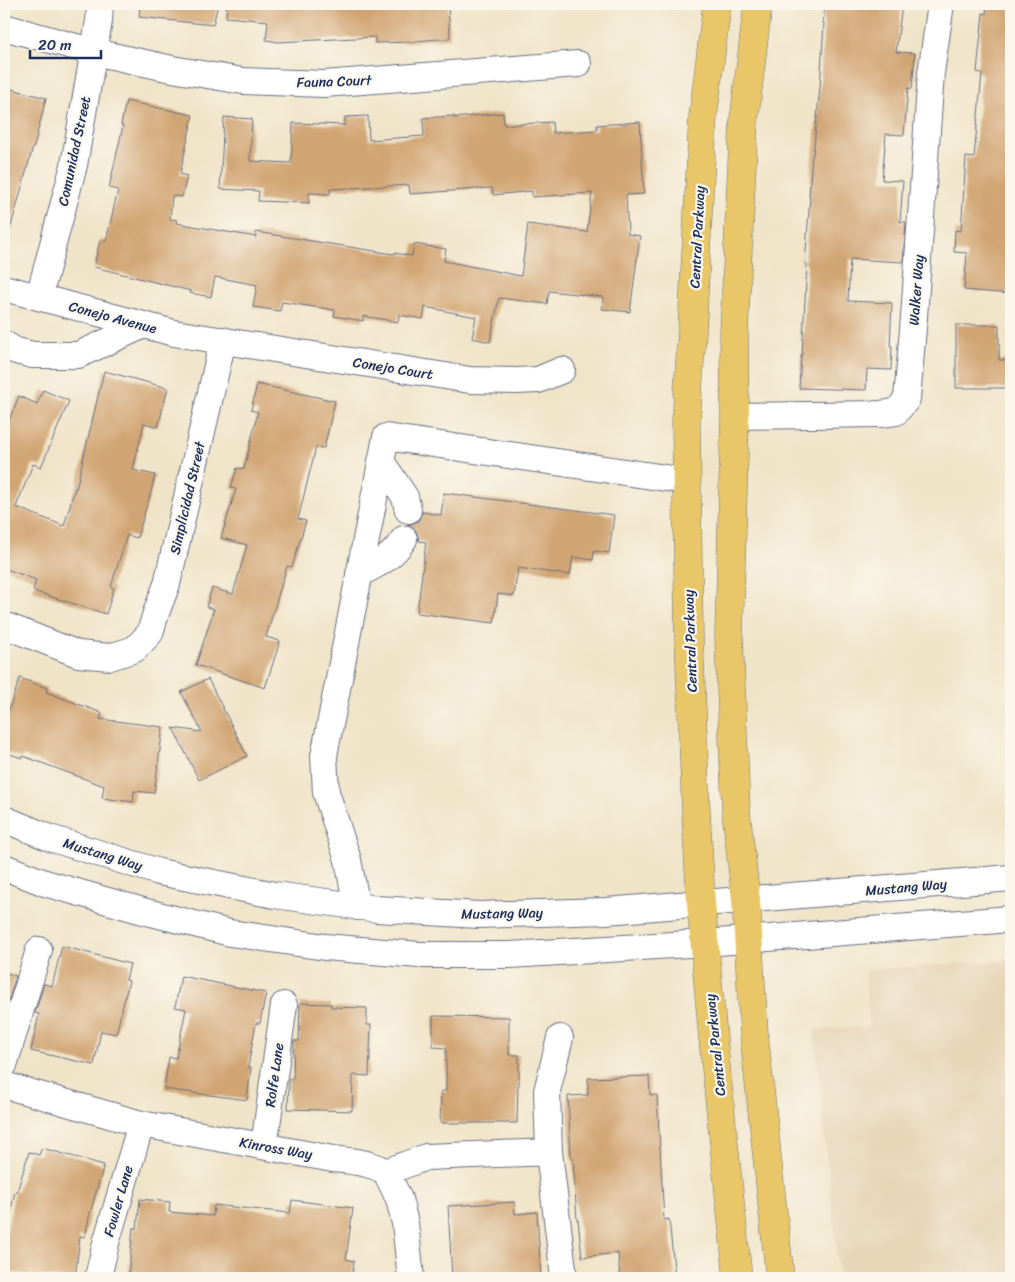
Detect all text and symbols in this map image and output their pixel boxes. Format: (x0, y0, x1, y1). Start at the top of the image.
scale bar (30, 28, 101, 60)
text: 20 m (38, 32, 72, 58)
street label: Fauna Court (296, 68, 373, 95)
street label: Comunidad Street (51, 94, 98, 208)
street label: Central Parkway (682, 184, 713, 289)
street label: Walker Way (902, 253, 931, 326)
street label: Conejo Avenue (66, 294, 160, 341)
street label: Conejo Court (351, 350, 435, 387)
street label: Simplicidad Street (162, 438, 213, 557)
street label: Central Parkway (676, 589, 705, 693)
street label: Mustang Way (60, 831, 146, 879)
street label: Mustang Way (864, 871, 949, 904)
street label: Mustang Way (461, 900, 544, 927)
street label: Central Parkway (698, 992, 733, 1097)
street label: Rolfe Lane (258, 1041, 291, 1109)
street label: Kinross Way (237, 1130, 315, 1167)
street label: Fowler Lane (96, 1162, 141, 1240)

